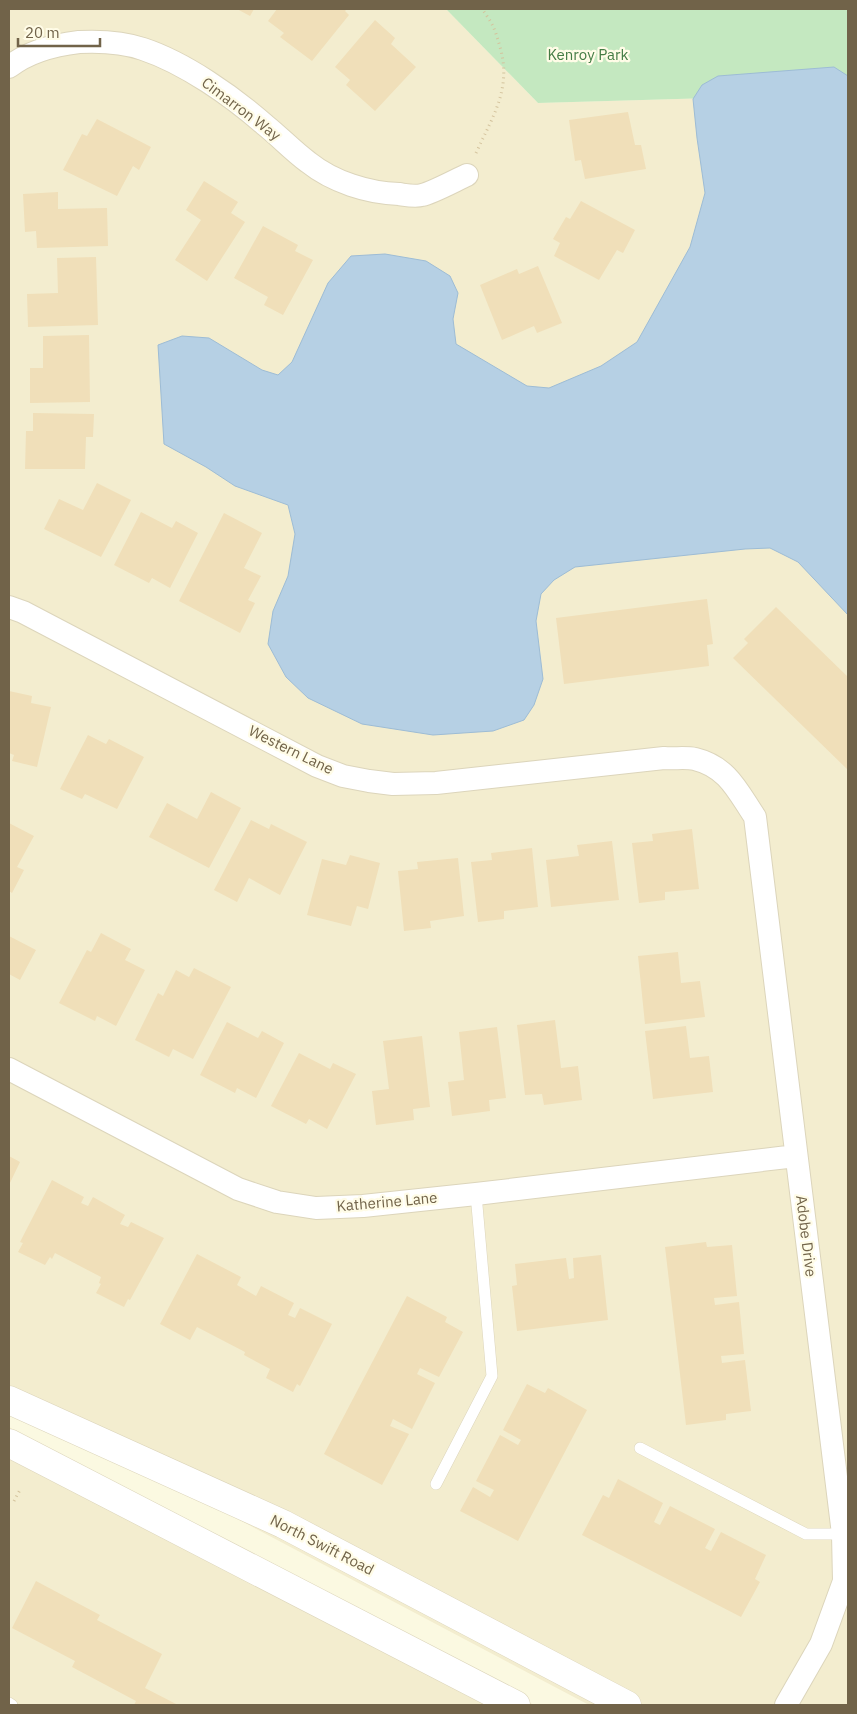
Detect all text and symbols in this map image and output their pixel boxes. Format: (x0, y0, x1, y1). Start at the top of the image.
scale bar (18, 15, 100, 47)
text: 20 m (25, 23, 60, 42)
park label: Kenroy Park (547, 45, 629, 64)
street label: Cimarron Way (198, 73, 285, 145)
street label: Western Lane (246, 721, 337, 778)
street label: Katherine Lane (336, 1188, 438, 1215)
street label: Adobe Drive (792, 1194, 821, 1278)
street label: North Swift Road (267, 1510, 377, 1579)

